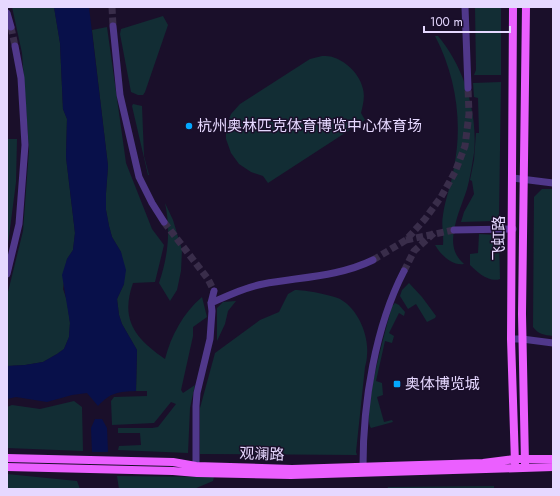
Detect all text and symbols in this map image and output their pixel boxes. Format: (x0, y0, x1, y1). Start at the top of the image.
scale bar (424, 8, 510, 34)
text: 100 m (430, 13, 463, 31)
place label: 杭州奥林匹克体育博览中心体育场 (197, 115, 422, 137)
marker: 杭州奥林匹克体育博览中心体育场 (184, 121, 194, 131)
street label: 飞虹路 (488, 215, 510, 261)
place label: 奥体博览城 (405, 373, 480, 395)
marker: 奥体博览城 (392, 379, 402, 389)
street label: 观澜路 (239, 442, 285, 466)

